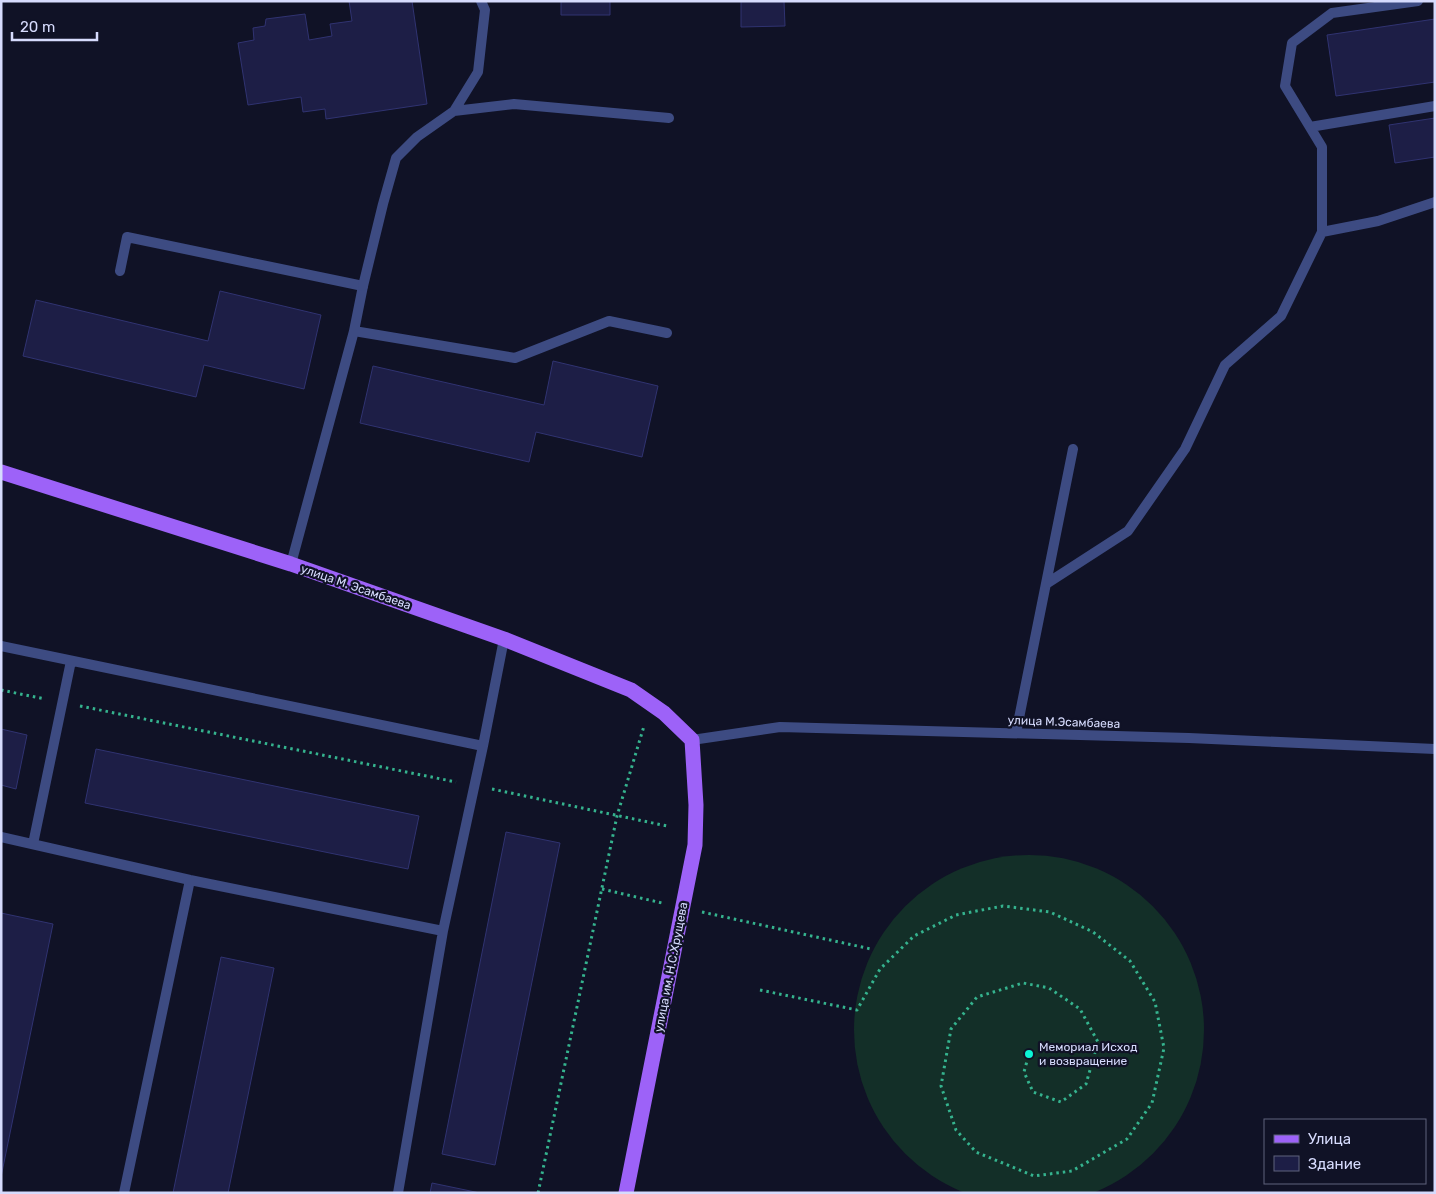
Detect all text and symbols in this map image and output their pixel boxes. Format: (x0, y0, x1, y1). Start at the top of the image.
scale bar (12, 10, 98, 42)
text: 20 m (20, 18, 55, 36)
street label: улица М. Эсамбаева (299, 562, 413, 612)
street label: улица М.Эсамбаева (1007, 713, 1121, 731)
street label: улица им. Н.С.Хрущева (652, 901, 690, 1033)
place label: Мемориал Исход и возвращение (1039, 1040, 1137, 1068)
marker: Мемориал Исход и возвращение (1023, 1048, 1035, 1060)
legend (1264, 1119, 1426, 1184)
text: Улица (1308, 1130, 1351, 1148)
text: Здание (1308, 1155, 1361, 1173)

